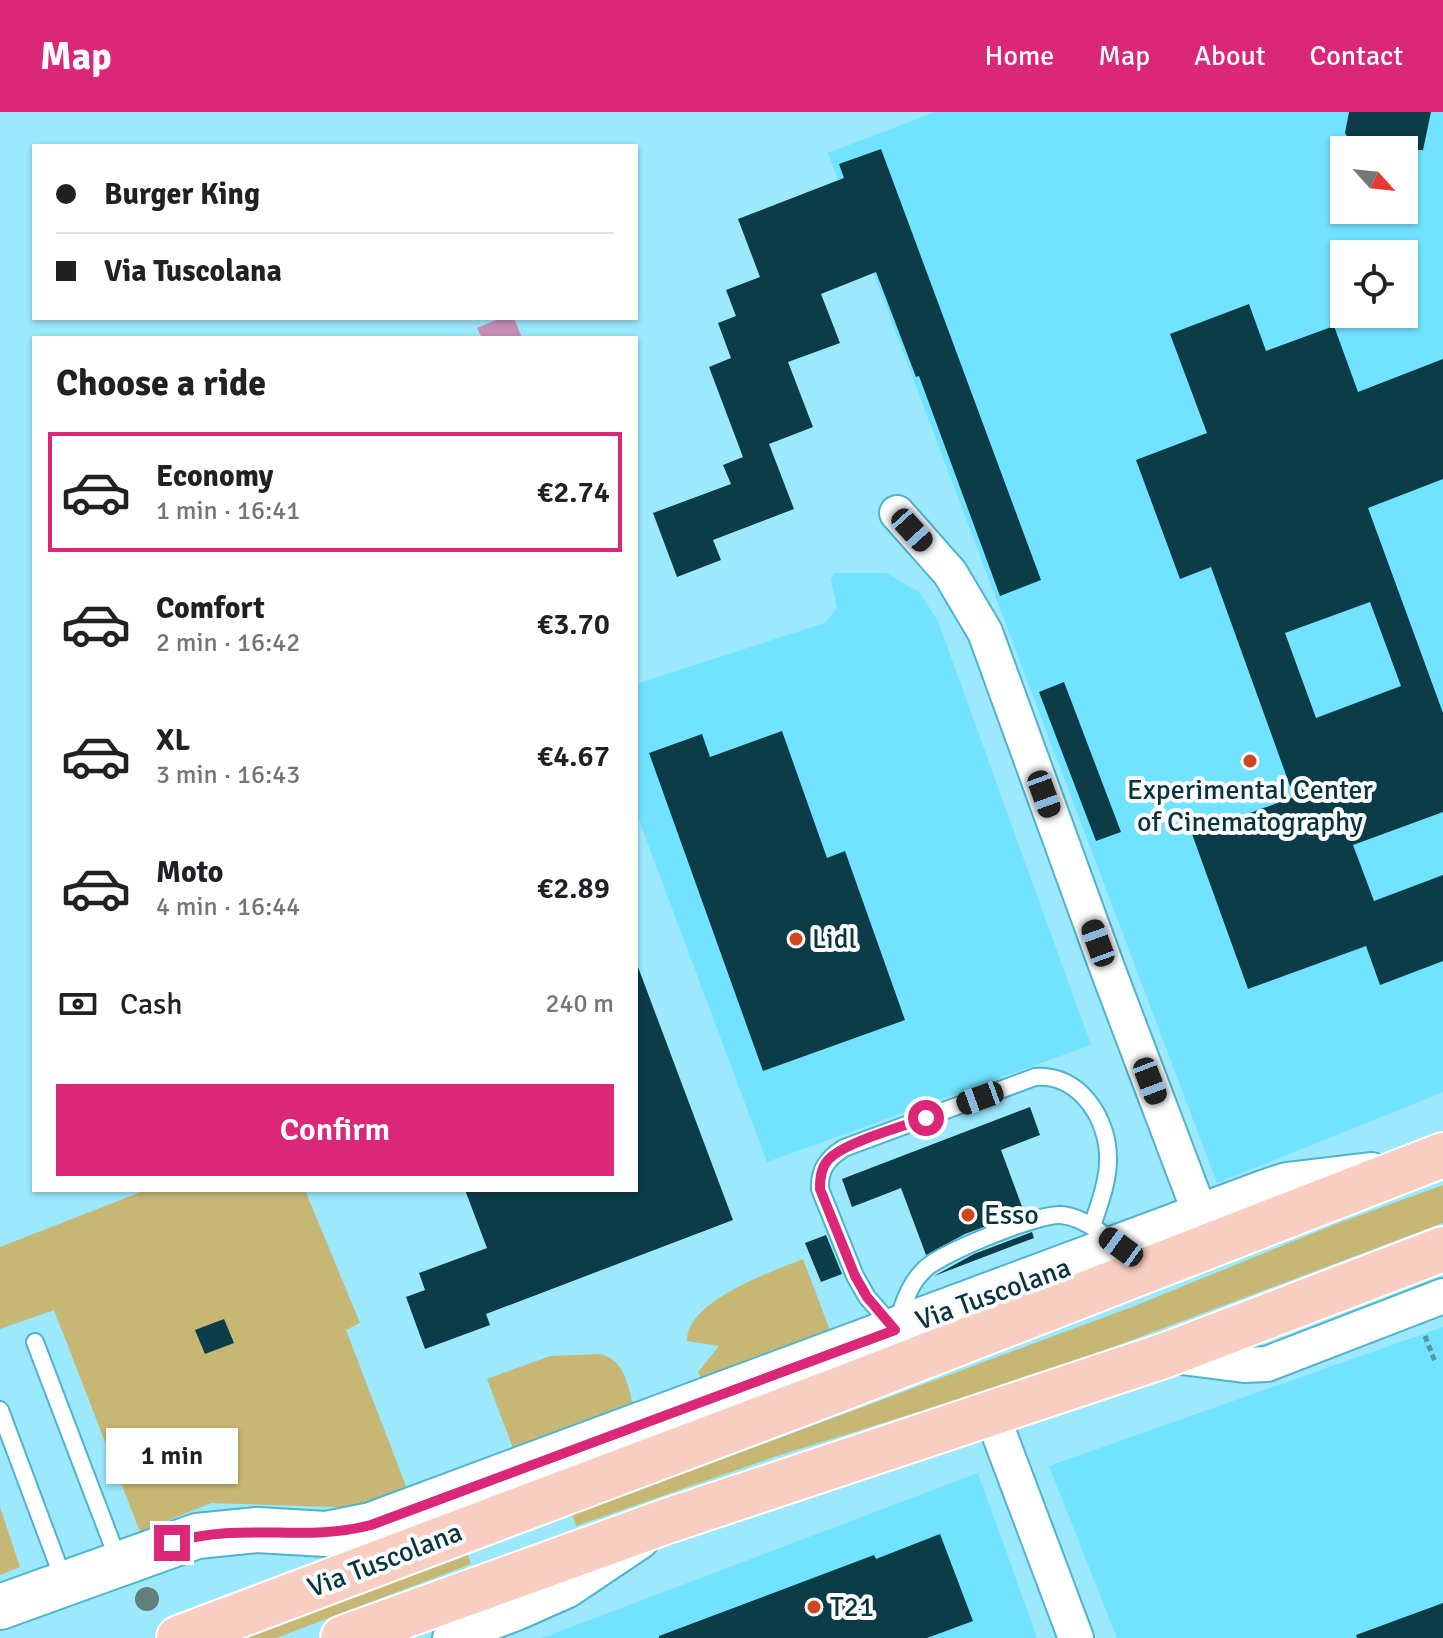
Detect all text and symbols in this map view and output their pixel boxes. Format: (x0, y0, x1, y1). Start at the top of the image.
text: Map (40, 33, 112, 80)
text: Home (985, 39, 1054, 73)
text: Map (1098, 39, 1150, 73)
text: About (1194, 39, 1266, 73)
text: Contact (1310, 39, 1403, 73)
north arrow (1330, 136, 1418, 224)
map controls (1330, 136, 1418, 328)
text: Burger King (104, 176, 260, 213)
button: locate (1330, 240, 1418, 328)
text: Via Tuscolana (104, 253, 282, 290)
text: Choose a ride (56, 361, 266, 406)
icon: car (60, 456, 132, 528)
text: Economy (156, 458, 273, 495)
text: €2.74 (537, 474, 610, 511)
text: 1 min · 16:41 (156, 495, 300, 527)
car (887, 504, 937, 556)
icon: car (60, 588, 132, 660)
text: Comfort (156, 590, 265, 627)
text: €3.70 (537, 606, 610, 643)
text: 2 min · 16:42 (156, 627, 300, 659)
icon: car (60, 720, 132, 792)
text: XL (156, 722, 190, 759)
text: €4.67 (537, 738, 610, 775)
marker: Experimental Center of Cinematography (1241, 752, 1259, 770)
text: 3 min · 16:43 (156, 759, 300, 791)
car (1025, 767, 1063, 821)
place label: Experimental Center of Cinematography (1127, 773, 1374, 839)
icon: car (60, 852, 132, 924)
text: Moto (156, 854, 223, 891)
text: €2.89 (537, 870, 610, 907)
text: 4 min · 16:44 (156, 891, 300, 923)
car (1079, 916, 1117, 970)
place label: Lidl (812, 922, 857, 956)
marker: Lidl (787, 930, 805, 948)
icon: cash (56, 982, 100, 1026)
text: Cash (120, 986, 183, 1023)
text: 240 m (545, 988, 614, 1020)
car (1130, 1054, 1170, 1108)
car (953, 1079, 1007, 1117)
button: Confirm (56, 1084, 614, 1176)
route start (908, 1100, 944, 1136)
place label: Esso (984, 1198, 1039, 1232)
marker: Esso (959, 1206, 977, 1224)
car (1095, 1223, 1147, 1271)
street label: Via Tuscolana (911, 1250, 1075, 1338)
callout: 1 min (106, 1427, 238, 1483)
text: 1 min (141, 1440, 203, 1472)
street label: Via Tuscolana (303, 1515, 467, 1605)
route end (154, 1525, 190, 1561)
place label: T21 (830, 1590, 874, 1624)
marker: T21 (805, 1598, 823, 1616)

